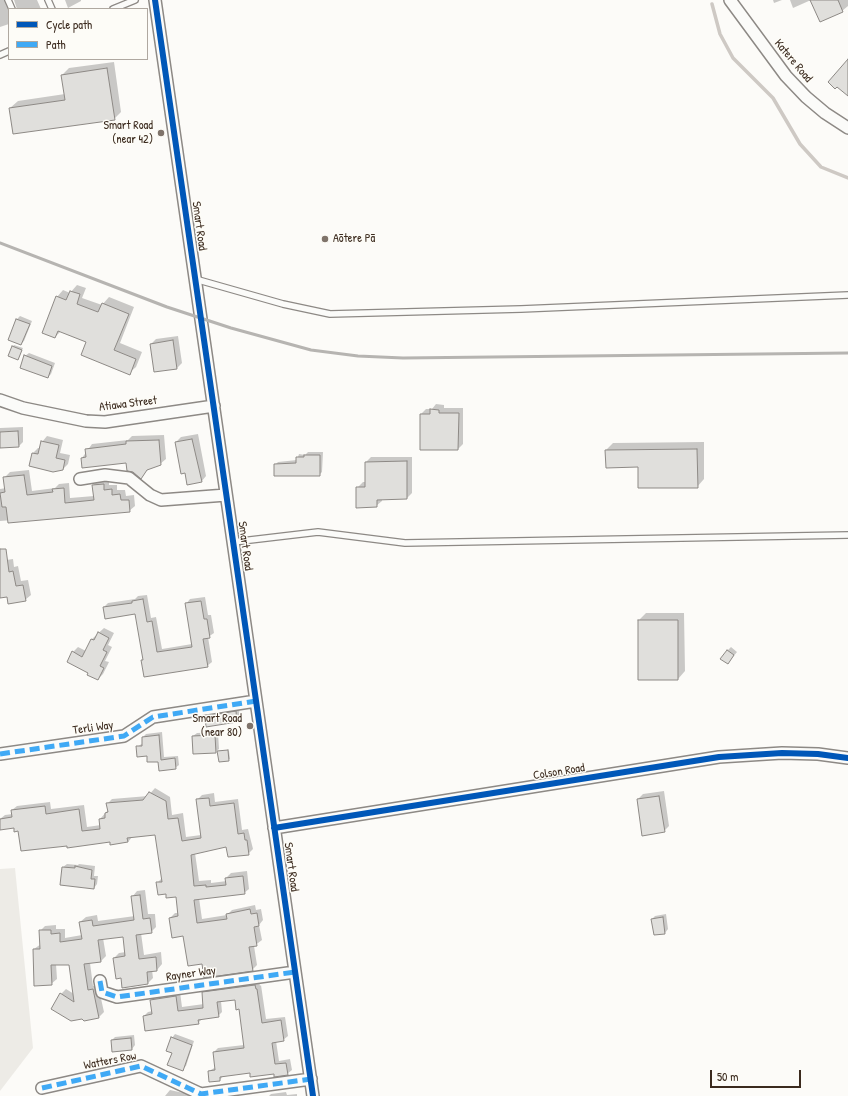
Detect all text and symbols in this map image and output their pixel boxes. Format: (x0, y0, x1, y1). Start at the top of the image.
legend (8, 8, 148, 60)
text: Cycle path (46, 16, 92, 33)
text: Path (46, 36, 66, 53)
street label: Katere Road (771, 37, 815, 85)
place label: Smart Road (near 42) (103, 119, 153, 147)
marker: Smart Road (near 42) (156, 128, 166, 138)
street label: Smart Road (188, 200, 210, 252)
place label: Aōtere Pā (333, 232, 375, 246)
marker: Aōtere Pā (320, 234, 330, 244)
street label: Atiawa Street (98, 393, 158, 415)
street label: Smart Road (234, 520, 256, 572)
place label: Smart Road (near 80) (192, 712, 242, 740)
street label: Terli Way (72, 718, 114, 738)
marker: Smart Road (near 80) (245, 721, 255, 731)
street label: Colson Road (532, 761, 586, 783)
street label: Smart Road (280, 841, 302, 893)
street label: Rayner Way (165, 963, 217, 985)
street label: Watters Row (83, 1049, 137, 1073)
scale bar (712, 1062, 803, 1088)
text: 50 m (717, 1068, 738, 1085)

